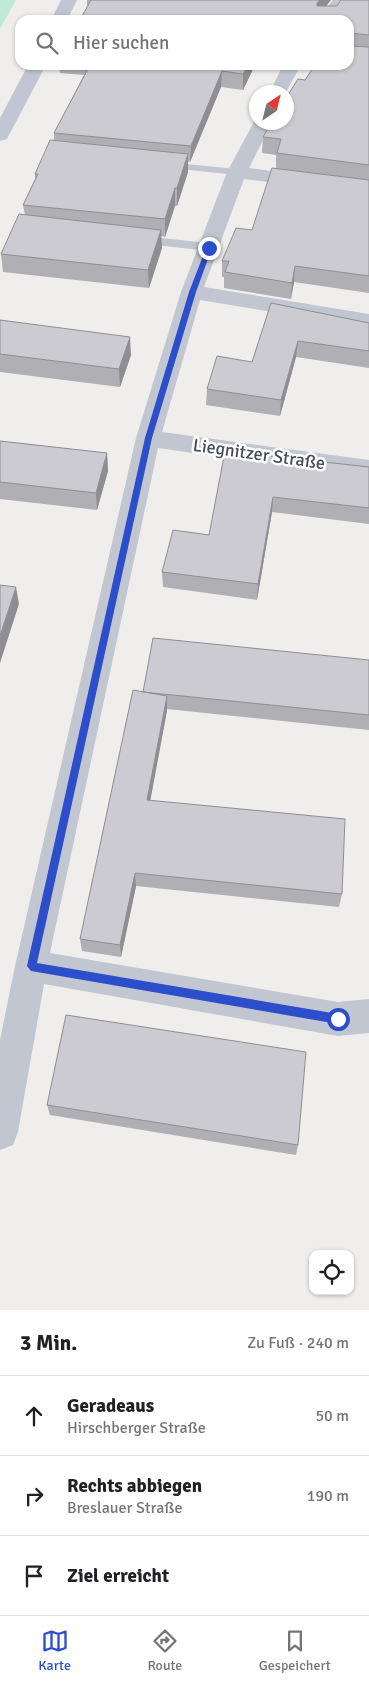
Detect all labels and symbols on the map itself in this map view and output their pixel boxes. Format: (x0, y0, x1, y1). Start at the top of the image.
north arrow (249, 85, 294, 130)
route end (198, 237, 221, 260)
street label: Liegnitzer Straße (192, 434, 326, 474)
route start (327, 1008, 350, 1031)

